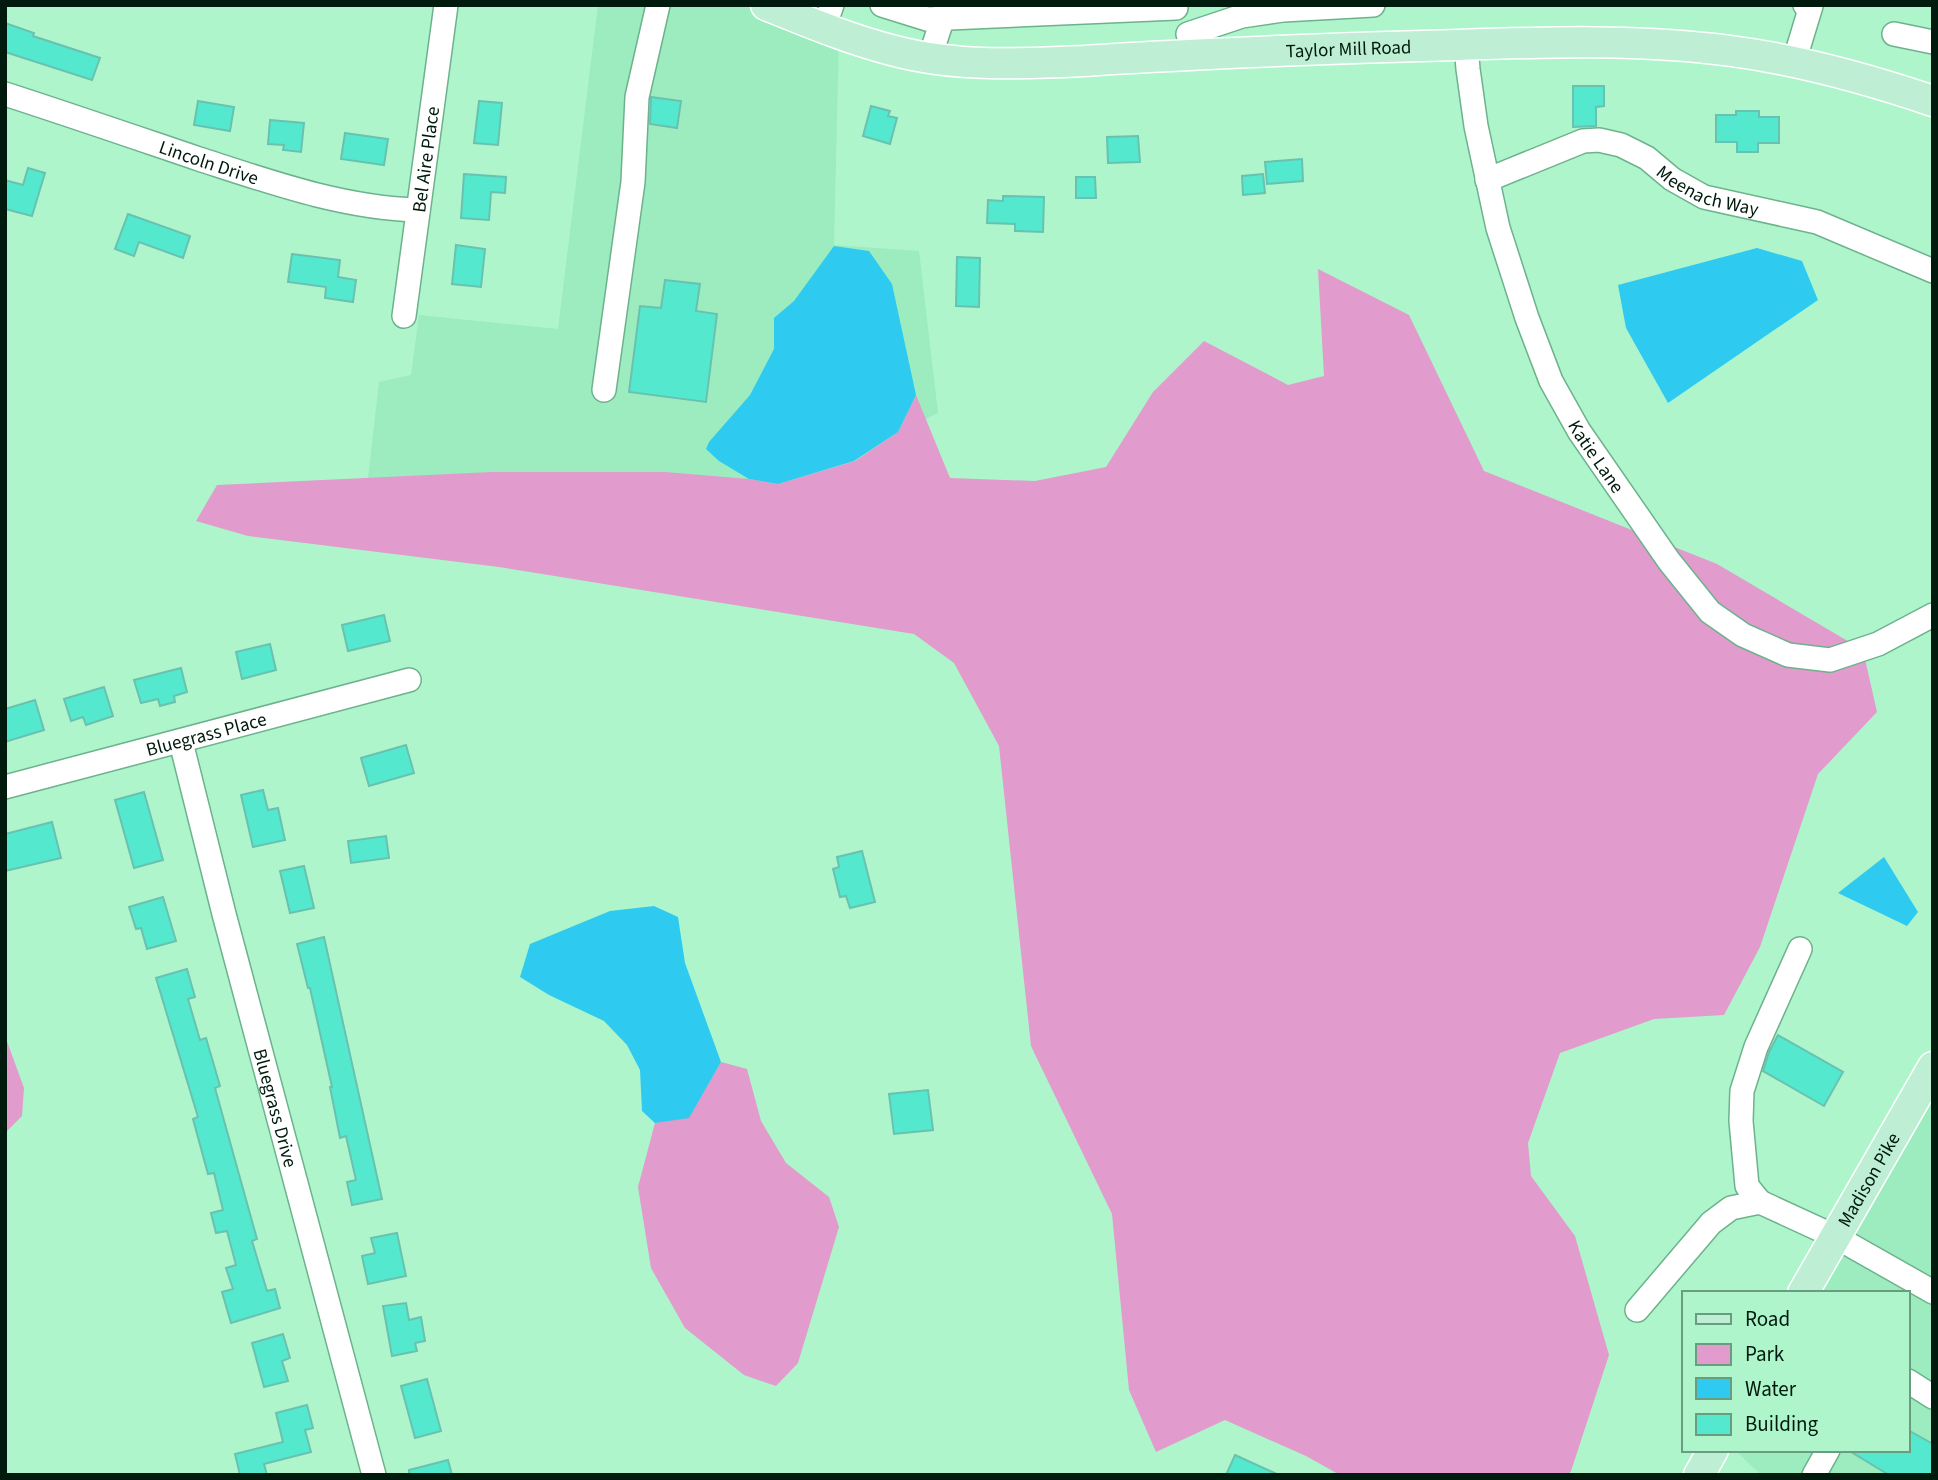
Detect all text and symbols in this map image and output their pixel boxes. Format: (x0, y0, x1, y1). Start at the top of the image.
street label: Taylor Mill Road (1285, 34, 1412, 66)
street label: Bel Aire Place (406, 105, 447, 214)
street label: Lincoln Drive (155, 134, 262, 192)
street label: Meenach Way (1650, 159, 1761, 224)
street label: Katie Lane (1561, 416, 1630, 499)
street label: Bluegrass Place (143, 706, 270, 764)
street label: Bluegrass Drive (246, 1046, 303, 1171)
street label: Madison Pike (1832, 1128, 1908, 1232)
legend (1682, 1291, 1910, 1452)
text: Road (1745, 1304, 1790, 1334)
text: Park (1745, 1339, 1785, 1369)
text: Water (1745, 1374, 1797, 1404)
text: Building (1745, 1409, 1819, 1439)

